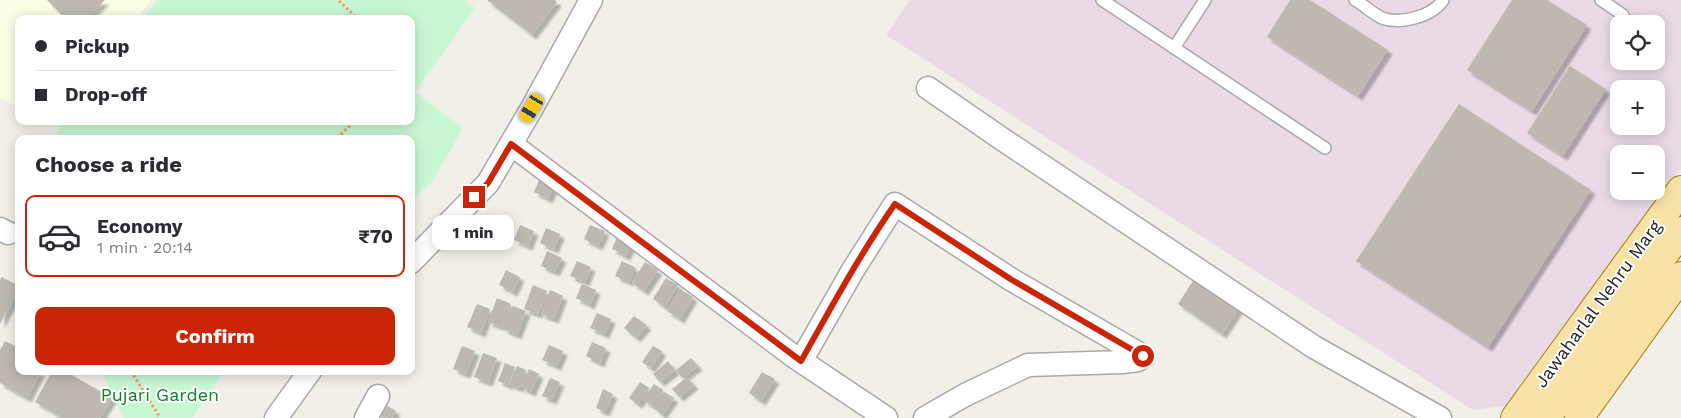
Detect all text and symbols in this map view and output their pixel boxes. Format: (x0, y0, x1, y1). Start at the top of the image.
map controls (1610, 15, 1665, 200)
button: locate (1610, 15, 1665, 70)
text: Pickup (65, 35, 129, 58)
button: + (1610, 80, 1665, 135)
text: Drop-off (65, 83, 147, 106)
car (517, 91, 546, 125)
button: − (1610, 145, 1665, 200)
text: Choose a ride (35, 152, 182, 177)
route end (463, 186, 485, 208)
icon: car (37, 214, 82, 259)
callout: 1 min (433, 214, 515, 250)
text: Economy (97, 215, 182, 238)
street label: Jawaharlal Nehru Marg (1530, 216, 1666, 391)
text: 1 min (452, 223, 494, 242)
text: ₹70 (358, 225, 393, 248)
text: 1 min · 20:14 (97, 238, 193, 257)
button: Confirm (35, 307, 395, 365)
route start (1132, 345, 1154, 367)
park label: Pujari Garden (101, 384, 219, 405)

